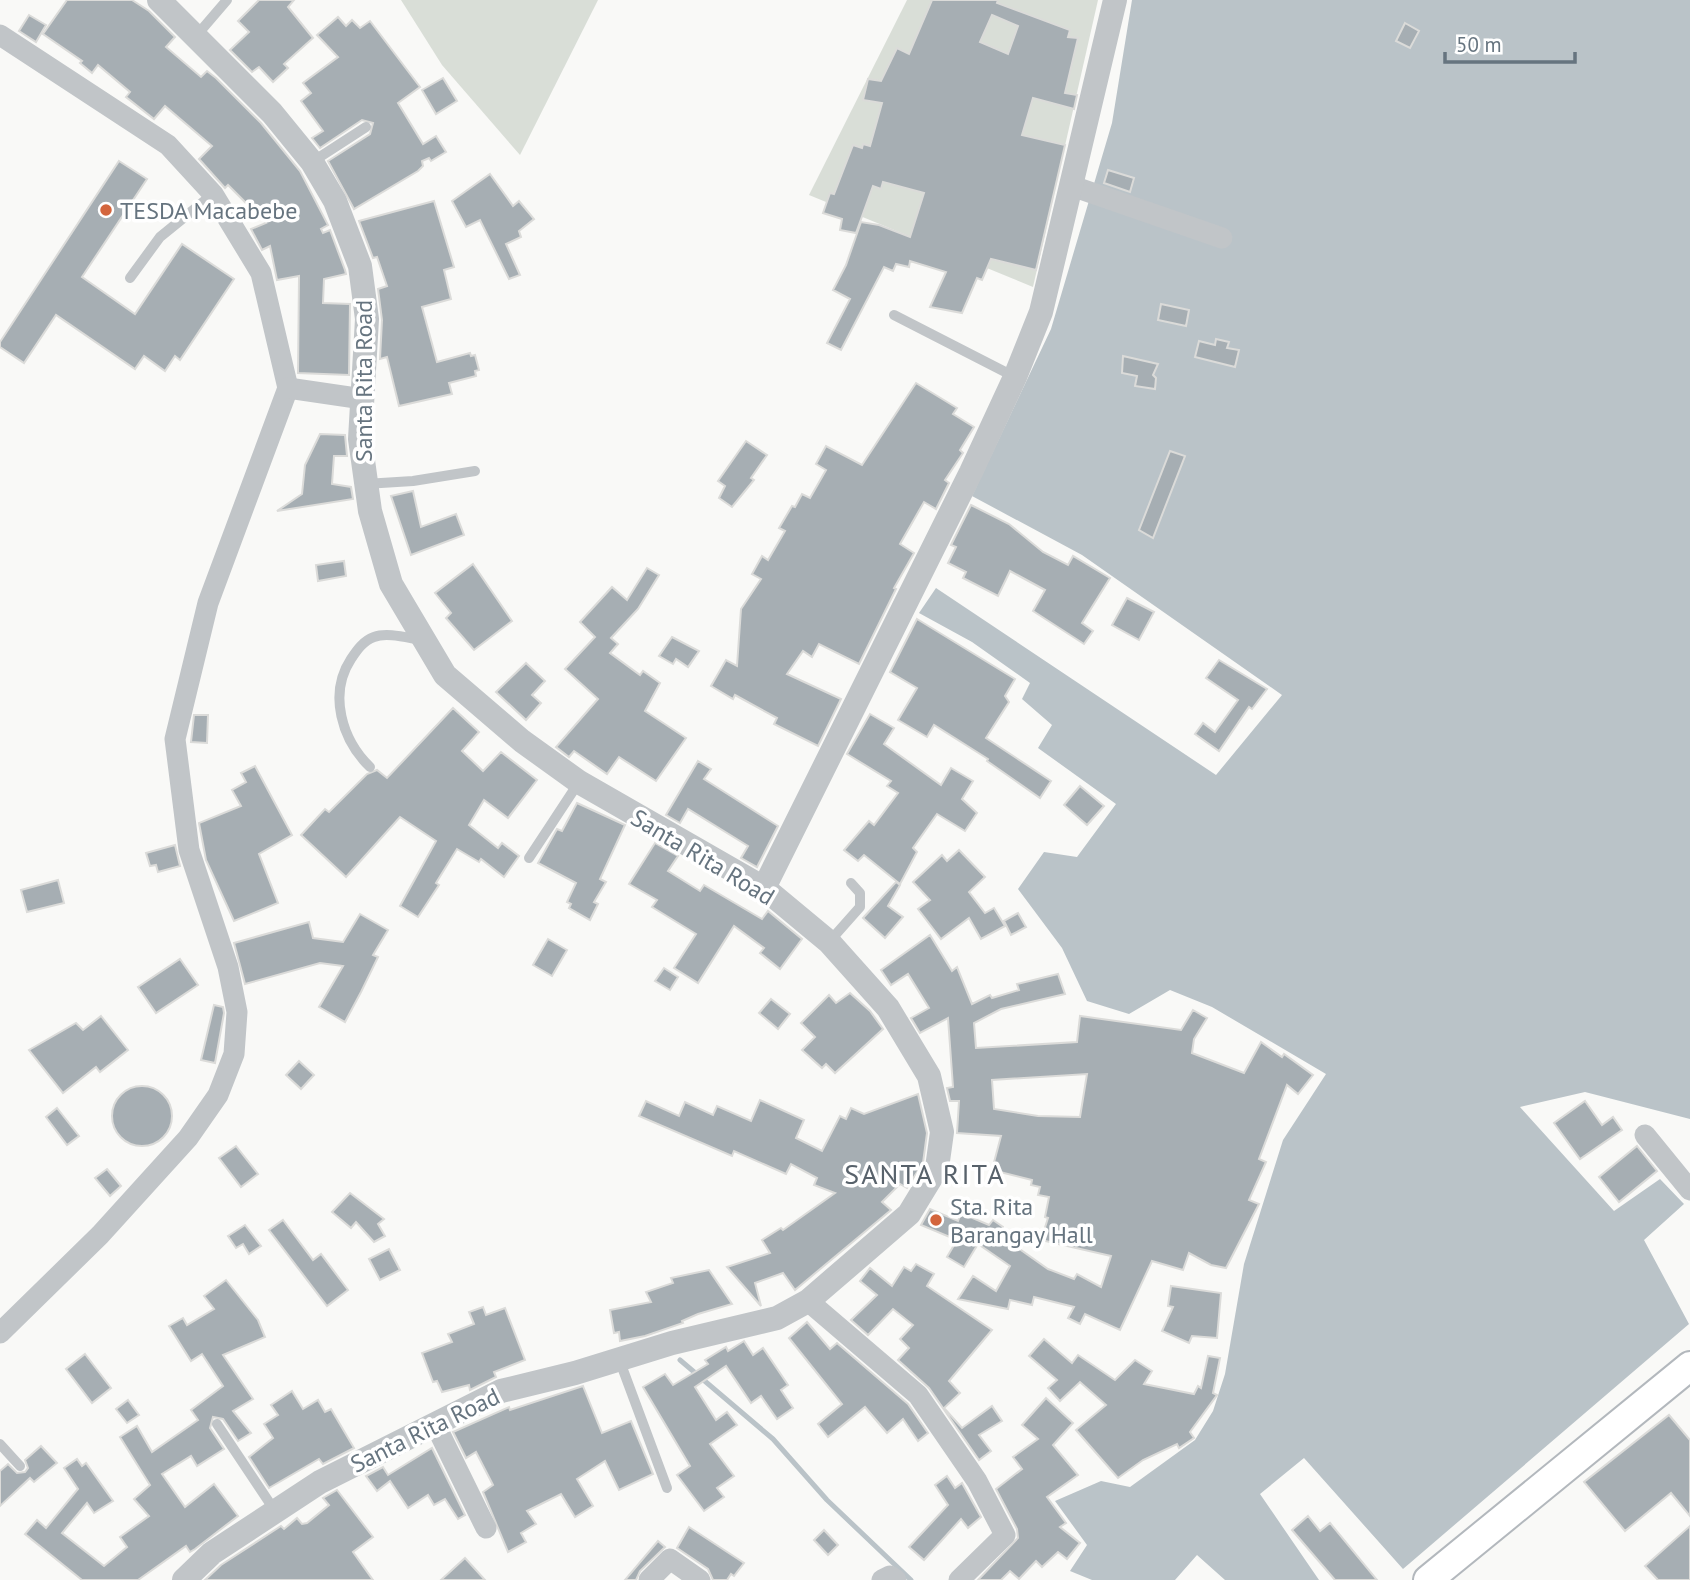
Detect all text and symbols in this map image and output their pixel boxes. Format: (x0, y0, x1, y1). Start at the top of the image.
scale bar (1445, 21, 1574, 65)
text: 50 m (1456, 31, 1502, 58)
place label: TESDA Macabebe (120, 195, 297, 226)
marker: TESDA Macabebe (98, 202, 114, 218)
street label: Santa Rita Road (348, 300, 379, 462)
street label: Santa Rita Road (625, 802, 781, 912)
district label: SANTA RITA (844, 1155, 1006, 1192)
place label: Sta. Rita Barangay Hall (950, 1191, 1093, 1250)
marker: Sta. Rita Barangay Hall (928, 1212, 944, 1228)
street label: Santa Rita Road (345, 1381, 505, 1479)

